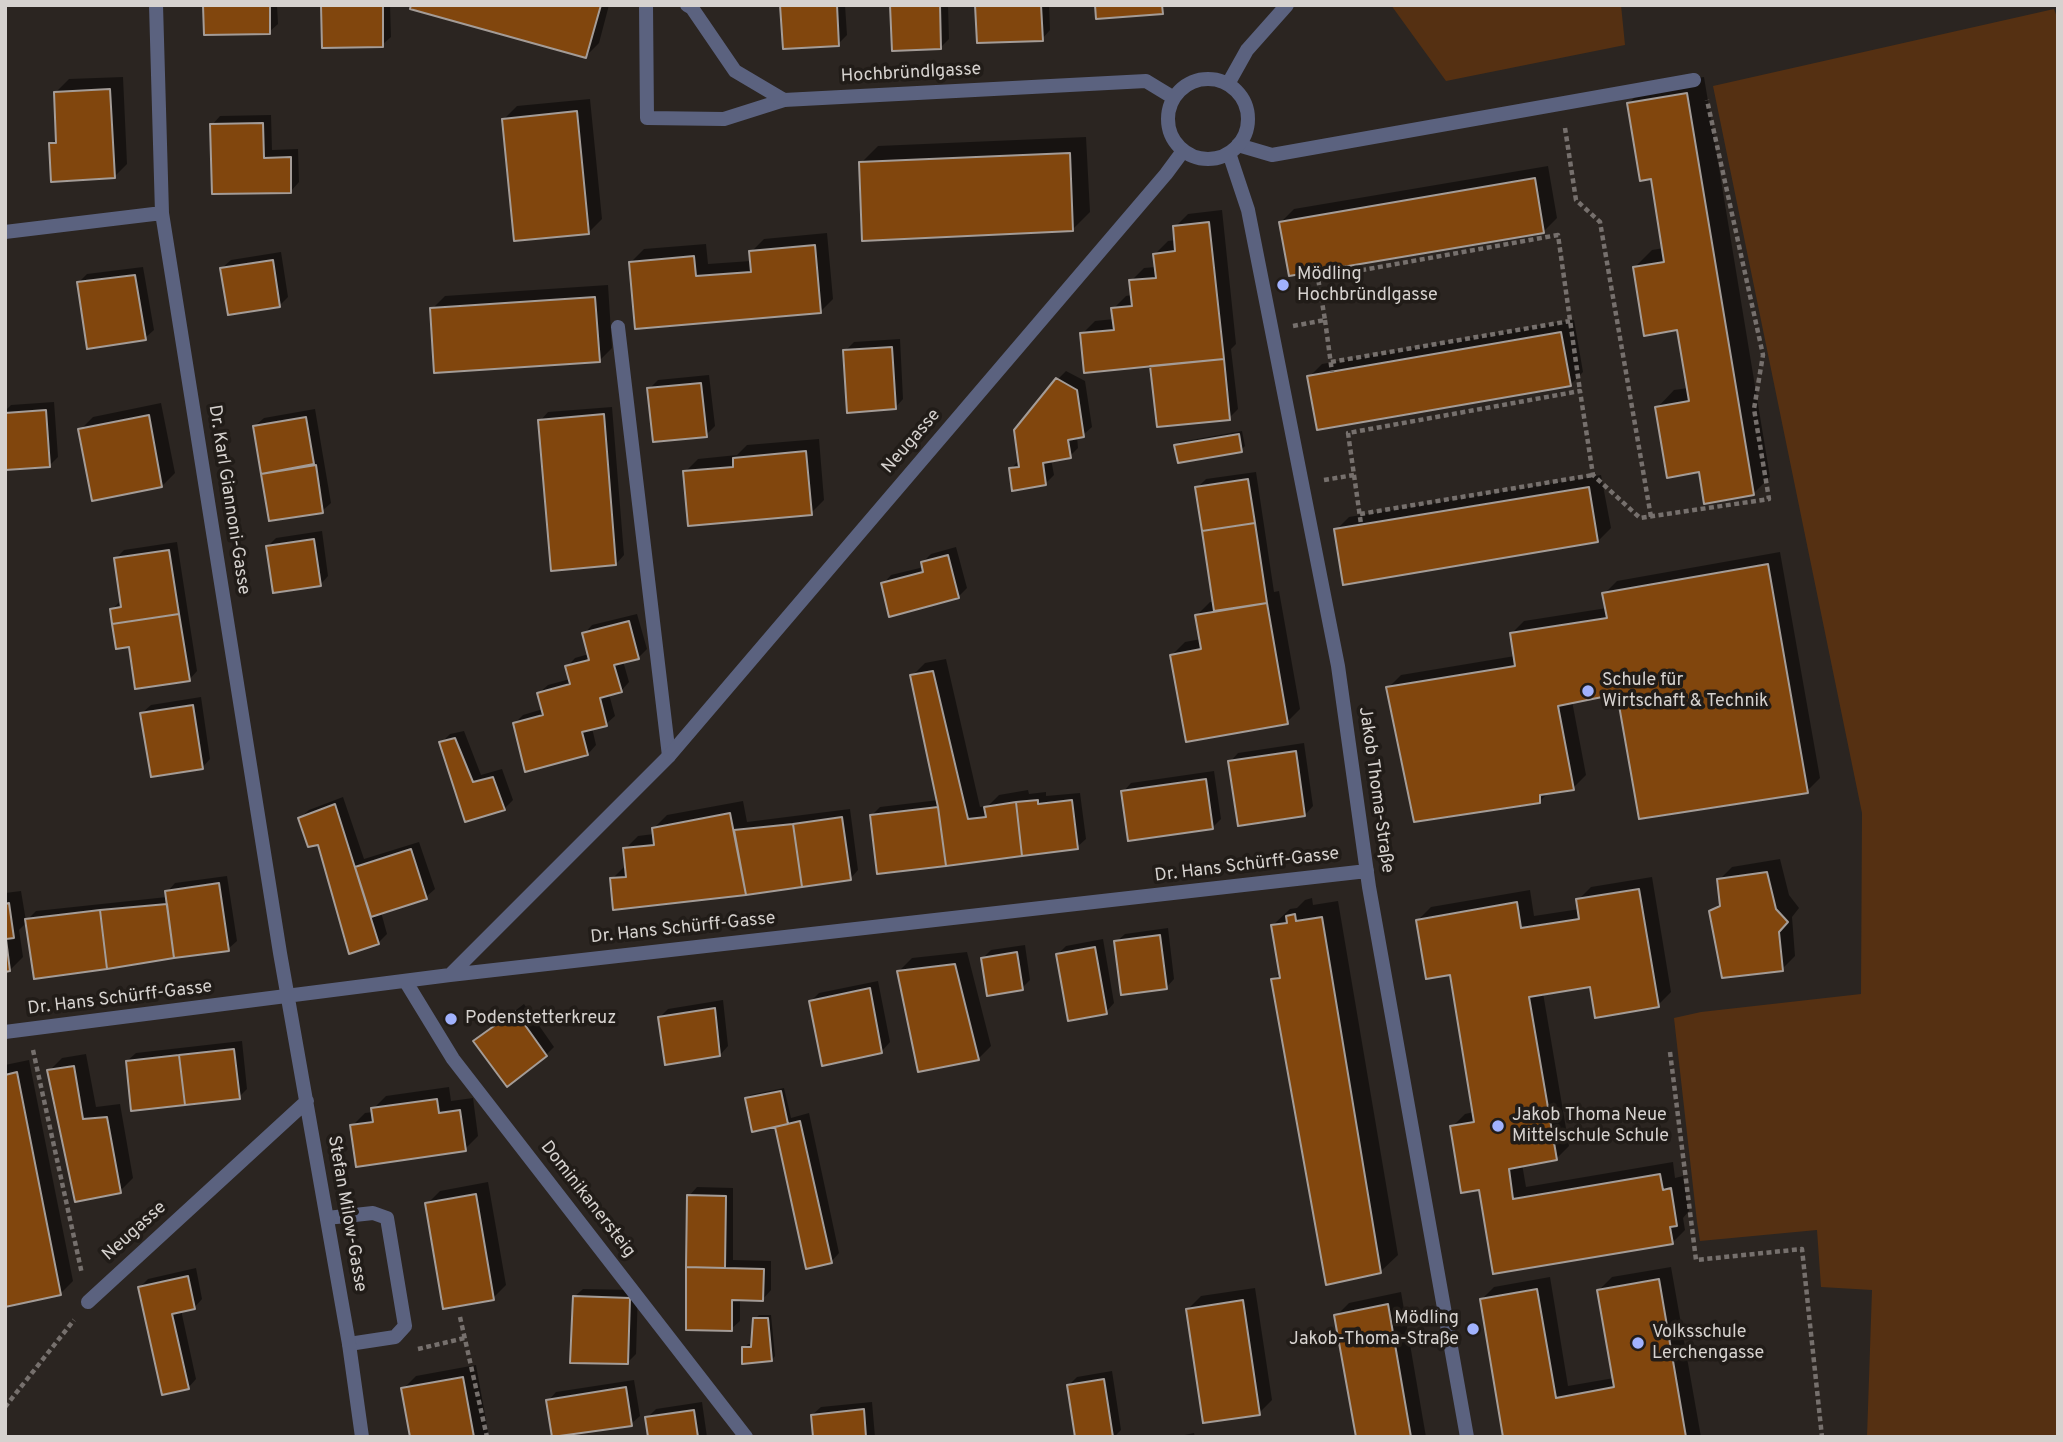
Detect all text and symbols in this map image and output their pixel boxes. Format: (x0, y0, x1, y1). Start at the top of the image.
street label: Hochbründlgasse (840, 60, 982, 88)
place label: Mödling Hochbründlgasse (1297, 264, 1438, 306)
marker: Mödling Hochbründlgasse (1275, 277, 1291, 293)
street label: Dr. Karl Giannoni-Gasse (202, 404, 254, 596)
street label: Neugasse (878, 405, 946, 479)
place label: Schule für Wirtschaft & Technik (1602, 670, 1769, 712)
marker: Schule für Wirtschaft & Technik (1580, 683, 1596, 699)
street label: Jakob Thoma-Straße (1353, 705, 1397, 875)
street label: Dr. Hans Schürff-Gasse (1153, 844, 1341, 888)
street label: Dr. Hans Schürff-Gasse (589, 909, 777, 949)
street label: Dr. Hans Schürff-Gasse (26, 977, 214, 1021)
place label: Podenstetterkreuz (465, 1008, 616, 1030)
marker: Podenstetterkreuz (443, 1011, 459, 1027)
place label: Jakob Thoma Neue Mittelschule Schule (1512, 1105, 1669, 1148)
marker: Jakob Thoma Neue Mittelschule Schule (1490, 1118, 1506, 1134)
street label: Stefan Milow-Gasse (322, 1134, 370, 1294)
street label: Dominikanersteig (535, 1138, 639, 1262)
street label: Neugasse (99, 1198, 171, 1266)
place label: Mödling Jakob-Thoma-Straße (1289, 1308, 1459, 1350)
marker: Mödling Jakob-Thoma-Straße (1465, 1321, 1481, 1337)
place label: Volksschule Lerchengasse (1652, 1322, 1764, 1364)
marker: Volksschule Lerchengasse (1630, 1335, 1646, 1351)

